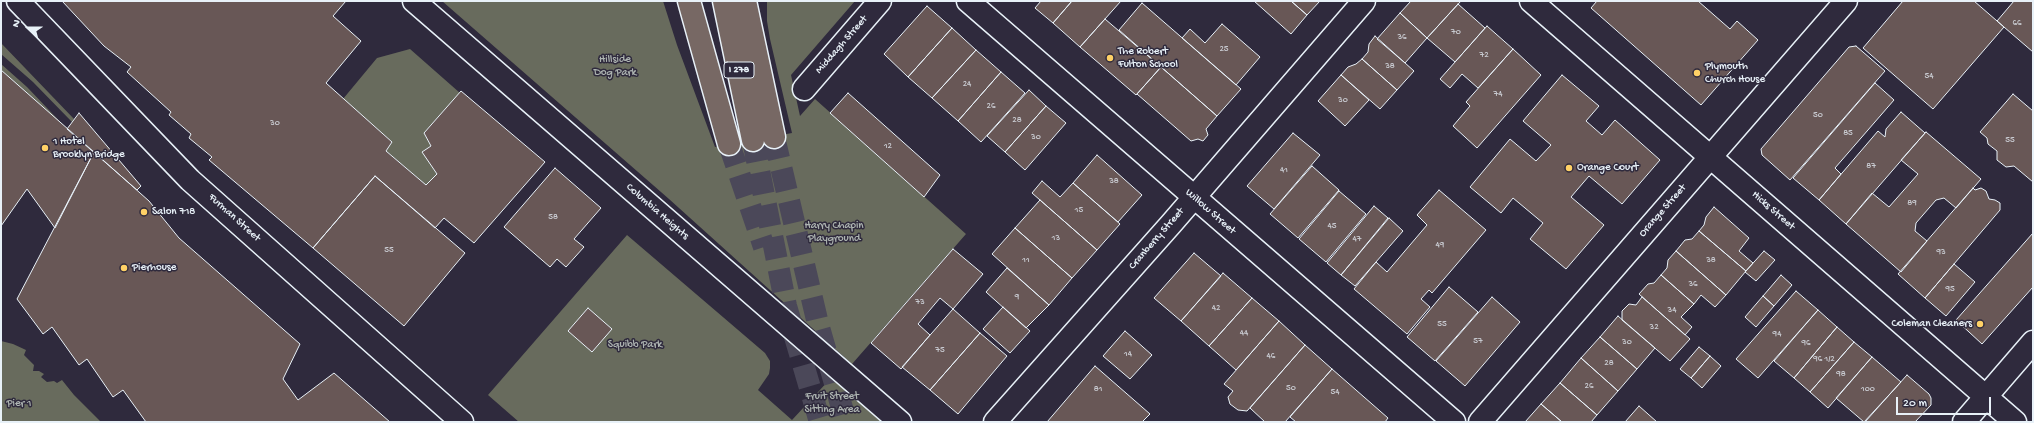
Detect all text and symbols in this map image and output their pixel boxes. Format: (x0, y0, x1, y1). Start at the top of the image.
north arrow (8, 8, 48, 48)
street label: Middagh Street (813, 13, 871, 77)
text: N (10, 18, 24, 29)
house number: 66 (2012, 19, 2022, 29)
house number: 70 (1451, 28, 1461, 38)
house number: 36 (1397, 33, 1407, 43)
place label: The Robert Fulton School (1118, 45, 1178, 71)
house number: 25 (1219, 45, 1229, 55)
house number: 72 (1479, 51, 1489, 61)
park label: Hillside Dog Park (594, 53, 636, 79)
marker: The Robert Fulton School (1105, 53, 1115, 63)
place label: Plymouth Church House (1705, 60, 1765, 86)
road number: I 278 (724, 62, 754, 78)
house number: 38 (1385, 62, 1395, 72)
marker: Plymouth Church House (1692, 68, 1702, 78)
house number: 54 (1925, 72, 1933, 82)
house number: 24 (963, 80, 971, 90)
house number: 74 (1494, 90, 1502, 100)
house number: 30 (1338, 96, 1348, 106)
house number: 26 (987, 102, 995, 112)
house number: 50 (1813, 111, 1823, 121)
house number: 28 (1012, 116, 1022, 126)
house number: 30 (270, 119, 280, 129)
house number: 85 (1843, 129, 1853, 139)
house number: 30 (1031, 133, 1041, 143)
place label: 1 Hotel Brooklyn Bridge (53, 135, 125, 161)
house number: 55 (2005, 136, 2015, 146)
house number: 12 (884, 142, 892, 152)
marker: 1 Hotel Brooklyn Bridge (40, 143, 50, 153)
place label: Orange Court (1577, 161, 1639, 175)
house number: 87 (1866, 162, 1876, 172)
marker: Orange Court (1564, 163, 1574, 173)
house number: 41 (1280, 166, 1288, 176)
house number: 38 (1109, 177, 1119, 187)
street label: Columbia Heights (623, 181, 691, 243)
street label: Orange Street (1636, 182, 1690, 240)
street label: Willow Street (1182, 186, 1238, 238)
street label: Hicks Street (1749, 189, 1797, 233)
street label: Furman Street (205, 191, 263, 245)
house number: 89 (1907, 199, 1917, 209)
place label: Salon 718 (152, 205, 195, 219)
street label: Cranberry Street (1126, 205, 1188, 273)
house number: 15 (1075, 206, 1083, 216)
marker: Salon 718 (139, 207, 149, 217)
house number: 58 (548, 213, 558, 223)
park label: Harry Chapin Playground (804, 219, 864, 245)
house number: 45 (1328, 222, 1336, 232)
house number: 13 (1052, 234, 1060, 244)
house number: 47 (1353, 235, 1361, 245)
house number: 49 (1436, 241, 1444, 251)
house number: 55 (384, 246, 394, 256)
house number: 93 (1936, 248, 1946, 258)
house number: 11 (1022, 256, 1030, 266)
house number: 38 (1706, 256, 1716, 266)
place label: Pierhouse (132, 261, 177, 275)
marker: Pierhouse (119, 263, 129, 273)
house number: 36 (1688, 280, 1698, 290)
house number: 95 (1945, 285, 1955, 295)
house number: 9 (1015, 293, 1019, 303)
house number: 73 (915, 298, 925, 308)
house number: 42 (1212, 304, 1220, 314)
house number: 34 (1668, 306, 1676, 316)
place label: Coleman Cleaners (1891, 317, 1972, 331)
marker: Coleman Cleaners (1975, 319, 1985, 329)
house number: 55 (1437, 320, 1447, 330)
house number: 32 (1649, 323, 1659, 333)
house number: 44 (1240, 329, 1248, 339)
house number: 94 (1773, 330, 1781, 340)
house number: 57 (1473, 337, 1483, 347)
park label: Squibb Park (608, 338, 662, 352)
house number: 30 (1622, 338, 1632, 348)
house number: 96 (1801, 339, 1811, 349)
house number: 75 (935, 346, 945, 356)
house number: 14 (1124, 350, 1132, 360)
house number: 46 (1267, 352, 1275, 362)
house number: 96 1/2 (1813, 355, 1835, 365)
house number: 28 (1604, 359, 1614, 369)
house number: 98 (1836, 370, 1846, 380)
house number: 26 (1585, 382, 1593, 392)
house number: 50 (1286, 384, 1296, 394)
house number: 81 (1094, 385, 1102, 395)
house number: 100 (1861, 385, 1875, 395)
house number: 54 (1331, 388, 1339, 398)
scale bar (1898, 389, 1993, 415)
park label: Fruit Street Sitting Area (804, 390, 860, 416)
park label: Pier 1 (6, 397, 32, 411)
text: 20 m (1903, 397, 1927, 411)

